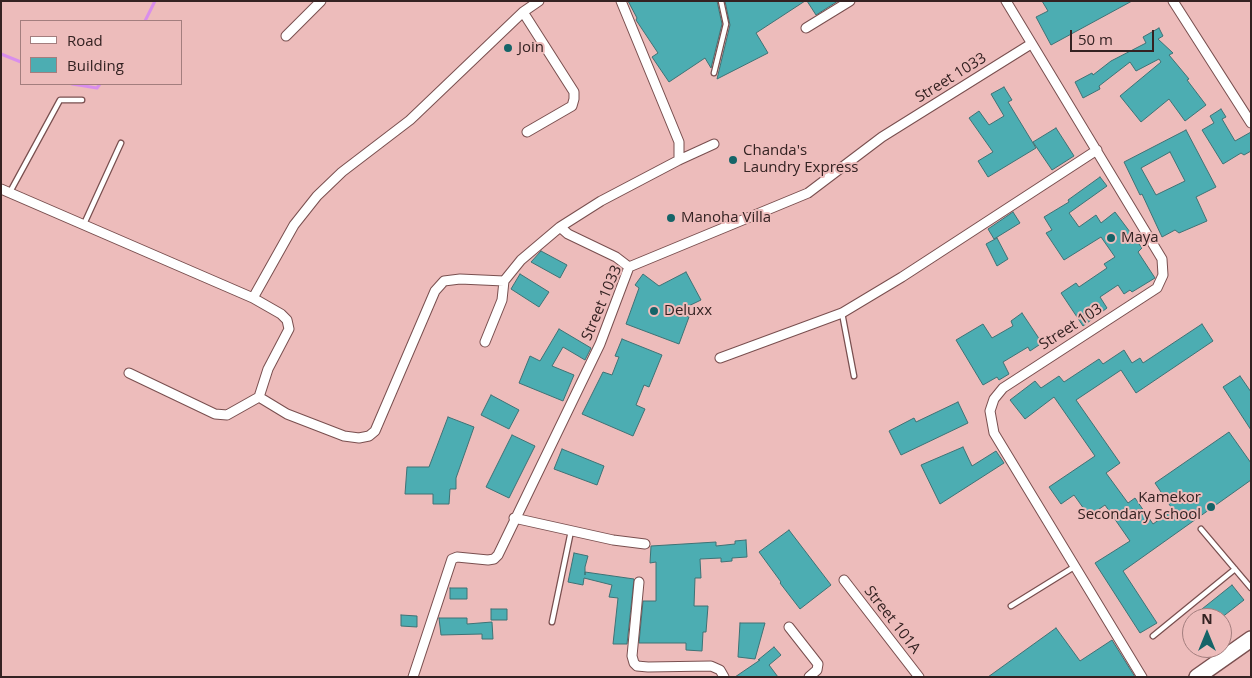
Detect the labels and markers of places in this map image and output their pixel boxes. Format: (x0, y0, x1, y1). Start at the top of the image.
place label: Join (518, 39, 544, 57)
marker: Join (502, 42, 514, 54)
place label: Chanda's Laundry Express (743, 142, 858, 177)
marker: Chanda's Laundry Express (727, 154, 739, 166)
place label: Manoha Villa (681, 209, 771, 227)
marker: Manoha Villa (665, 212, 677, 224)
place label: Maya (1121, 229, 1159, 247)
marker: Maya (1105, 232, 1117, 244)
place label: Deluxx (664, 302, 712, 320)
marker: Deluxx (648, 305, 660, 317)
place label: Kamekor Secondary School (1077, 489, 1201, 524)
marker: Kamekor Secondary School (1205, 501, 1217, 513)

